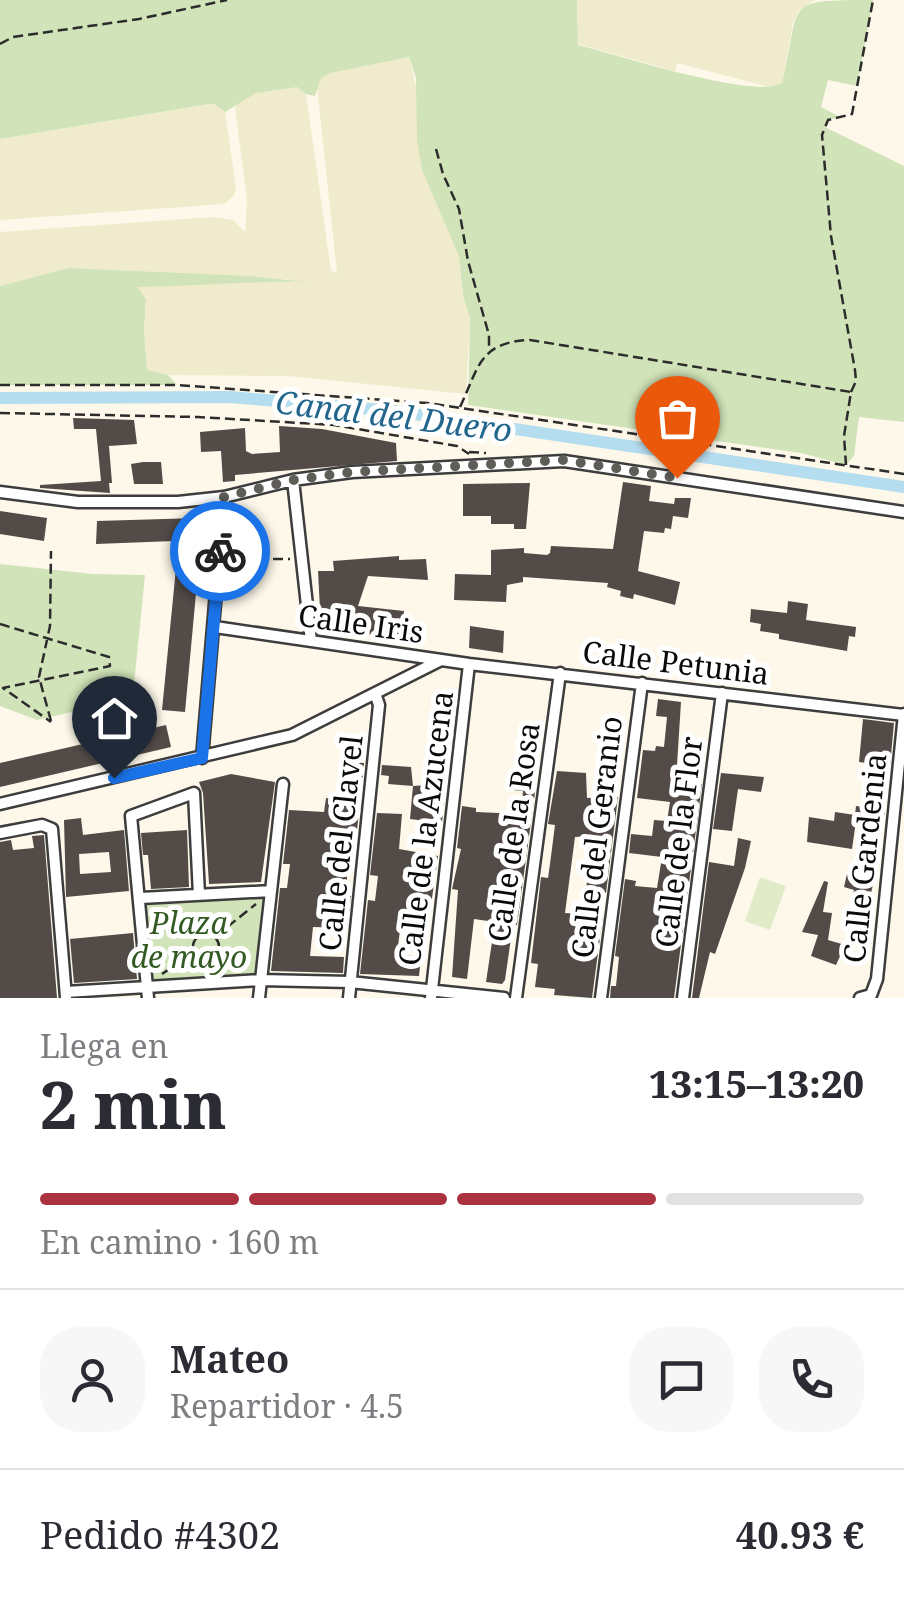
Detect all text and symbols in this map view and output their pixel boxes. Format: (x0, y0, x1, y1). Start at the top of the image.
pin (635, 376, 720, 479)
water label: Canal del Duero (273, 379, 515, 451)
icon: bag (650, 391, 705, 446)
courier (170, 501, 270, 601)
icon: bike (193, 524, 248, 579)
street label: Calle Iris (296, 594, 426, 652)
street label: Calle Petunia (581, 630, 771, 694)
pin (72, 676, 157, 779)
street label: Calle de la Azucena (388, 688, 462, 968)
icon: home (87, 691, 142, 746)
street label: Calle del Geranio (561, 714, 631, 960)
street label: Calle de la Rosa (477, 720, 549, 944)
street label: Calle del Clavel (308, 733, 372, 953)
street label: Calle de la Flor (645, 734, 711, 950)
street label: Calle Gardenia (833, 751, 895, 965)
park label: Plaza de mayo (131, 902, 247, 977)
text: Llega en (40, 1024, 168, 1067)
text: 13:15–13:20 (649, 1057, 864, 1109)
text: 2 min (40, 1060, 227, 1148)
text: En camino · 160 m (40, 1220, 319, 1263)
button: person (40, 1327, 145, 1432)
button: chat (629, 1327, 734, 1432)
button: phone (759, 1327, 864, 1432)
text: Mateo (170, 1332, 289, 1384)
text: Repartidor · 4.5 (170, 1384, 404, 1427)
text: Pedido #4302 (40, 1508, 280, 1560)
text: 40.93 € (736, 1508, 864, 1560)

